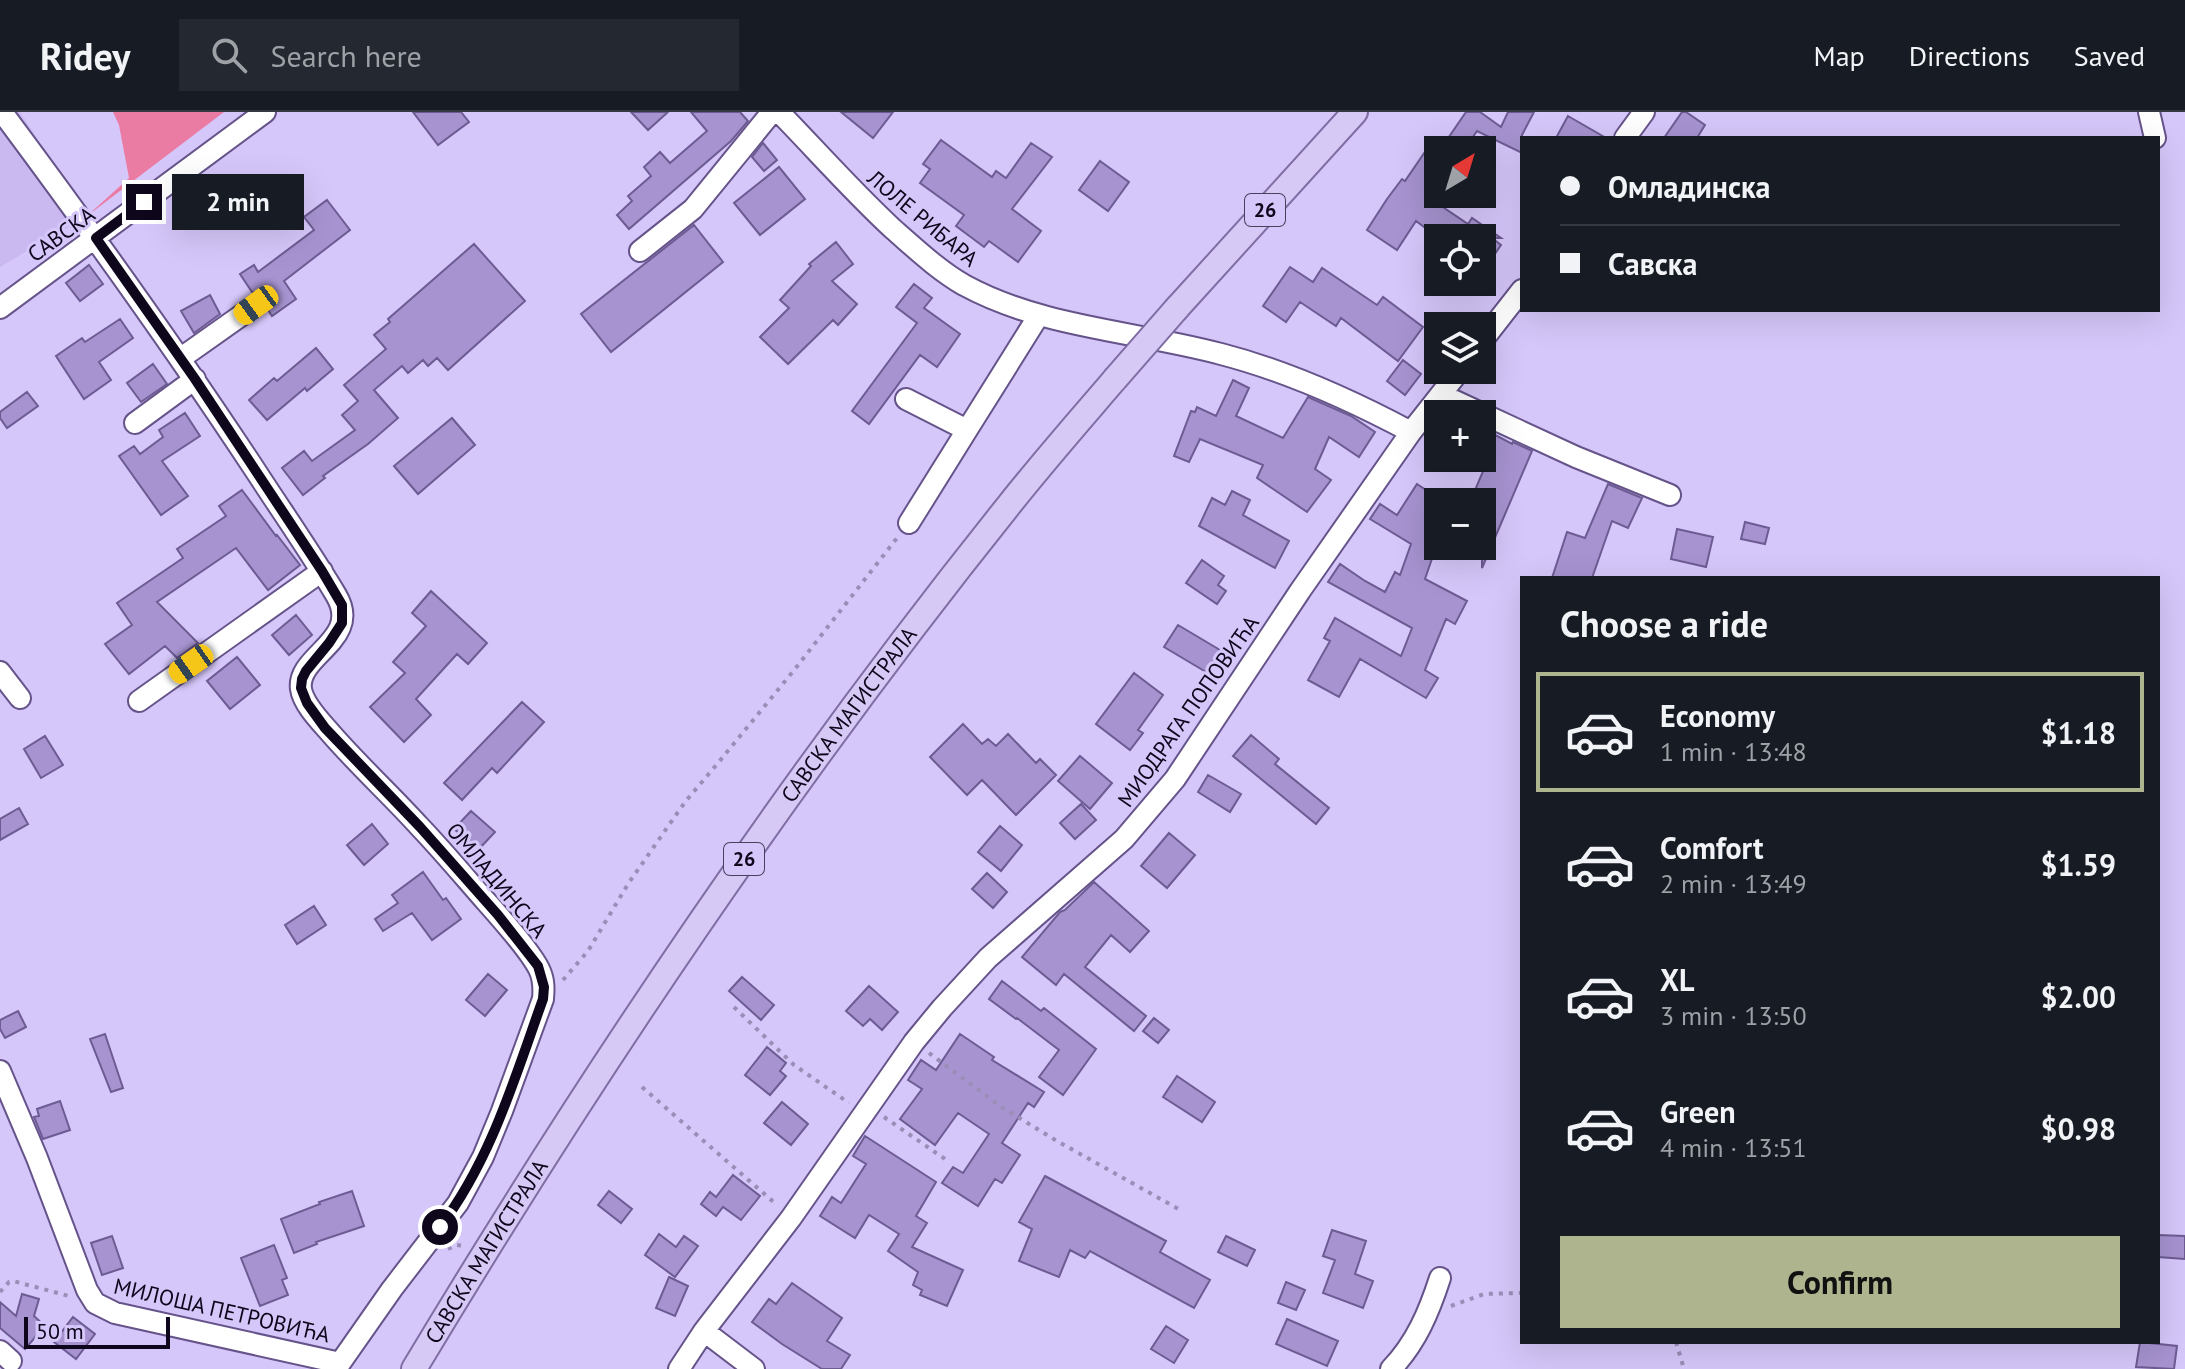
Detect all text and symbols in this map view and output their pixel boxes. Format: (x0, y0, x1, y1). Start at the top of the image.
search box (179, 19, 739, 91)
text: Ridey (40, 31, 131, 80)
icon: search (207, 33, 251, 77)
text: Search here (271, 36, 422, 75)
text: Map (1814, 37, 1865, 74)
text: Directions (1909, 37, 2030, 74)
text: Saved (2074, 37, 2145, 74)
north arrow (1424, 136, 1496, 208)
map controls (1424, 136, 1496, 560)
street label: ЛОЛЕ РИБАРА (861, 163, 984, 273)
text: Омладинска (1608, 167, 1770, 206)
callout: 2 min (172, 174, 304, 230)
route end (126, 184, 162, 220)
text: 2 min (206, 185, 270, 218)
road number: 26 (1245, 194, 1285, 226)
street label: САВСКА (22, 200, 100, 268)
button: locate (1424, 224, 1496, 296)
text: Савска (1608, 244, 1697, 283)
car (230, 281, 282, 329)
button: layers (1424, 312, 1496, 384)
button: + (1424, 400, 1496, 472)
button: − (1424, 488, 1496, 560)
text: Choose a ride (1560, 600, 1768, 647)
street label: МИОДРАГА ПОПОВИЋА (1111, 610, 1265, 812)
street label: САВСКА МАГИСТРАЛА (775, 621, 923, 808)
car (164, 640, 218, 688)
icon: car (1564, 696, 1636, 768)
text: Economy (1660, 696, 1775, 735)
text: $1.18 (2041, 713, 2116, 752)
text: 1 min · 13:48 (1660, 735, 1807, 768)
street label: ОМЛАДИНСКА (441, 817, 554, 944)
icon: car (1564, 828, 1636, 900)
text: Comfort (1660, 828, 1763, 867)
road number: 26 (724, 843, 764, 875)
text: $1.59 (2041, 845, 2116, 884)
text: 2 min · 13:49 (1660, 867, 1807, 900)
icon: car (1564, 960, 1636, 1032)
text: XL (1660, 960, 1694, 999)
text: $2.00 (2041, 977, 2116, 1016)
text: 3 min · 13:50 (1660, 999, 1807, 1032)
icon: car (1564, 1092, 1636, 1164)
text: Green (1660, 1092, 1735, 1131)
text: $0.98 (2041, 1109, 2116, 1148)
text: 4 min · 13:51 (1660, 1131, 1807, 1164)
street label: САВСКА МАГИСТРАЛА (419, 1154, 554, 1349)
route start (422, 1209, 458, 1245)
button: Confirm (1560, 1236, 2120, 1328)
street label: МИЛОША ПЕТРОВИЋА (111, 1272, 333, 1349)
scale bar (24, 1313, 170, 1349)
text: 50 m (36, 1317, 84, 1345)

